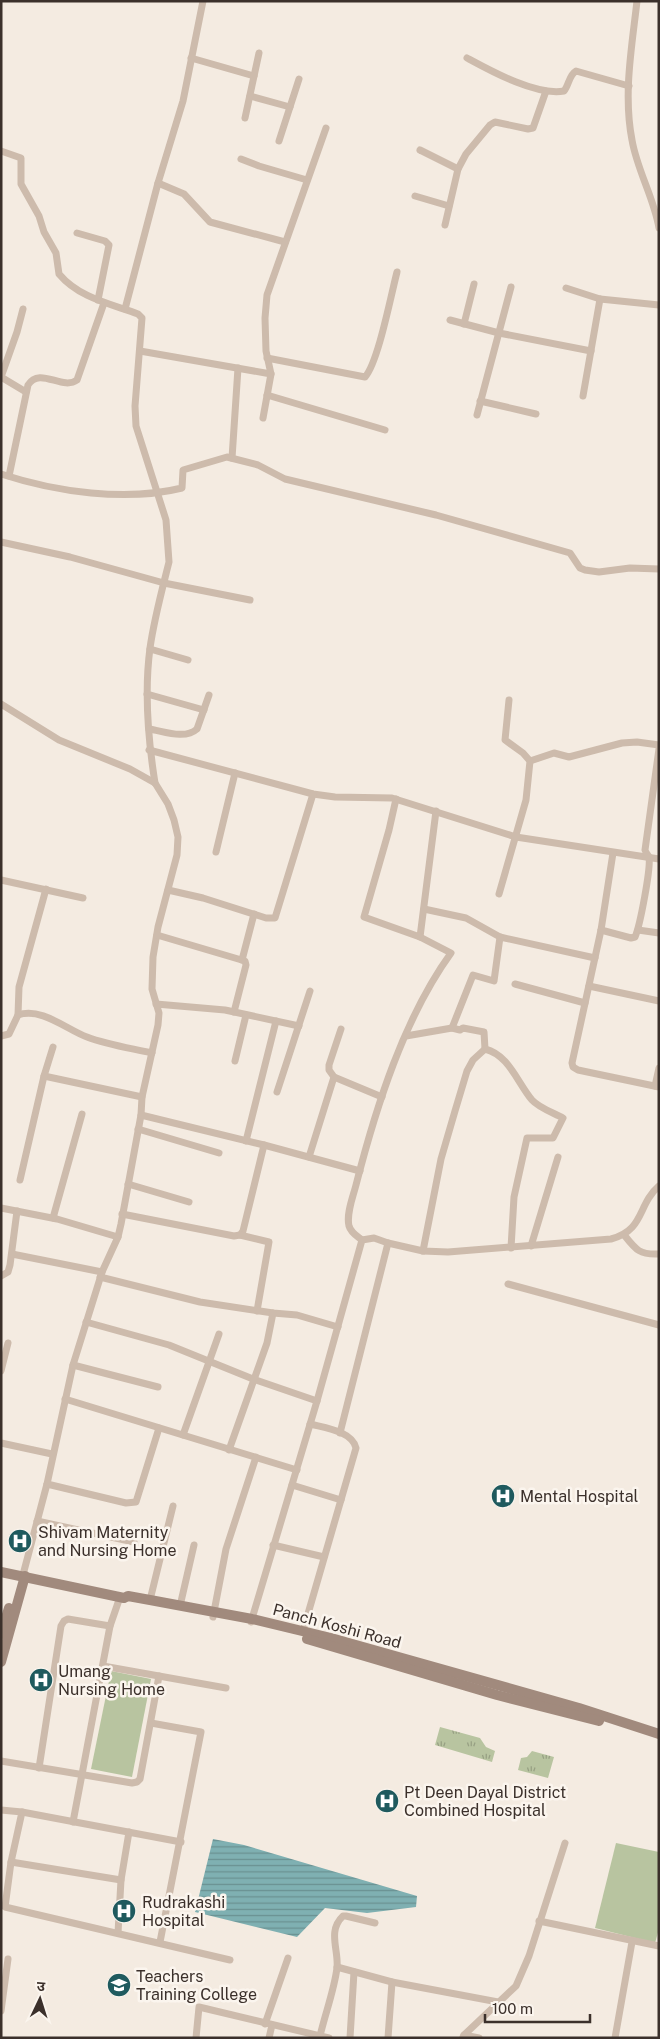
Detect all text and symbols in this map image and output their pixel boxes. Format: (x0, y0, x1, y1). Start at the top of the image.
hospital icon: Mental Hospital (490, 1483, 516, 1509)
place label: Mental Hospital (520, 1487, 639, 1506)
place label: Shivam Maternity and Nursing Home (38, 1523, 177, 1560)
hospital icon: Shivam Maternity and Nursing Home (7, 1528, 33, 1554)
street label: Panch Koshi Road (271, 1600, 403, 1652)
place label: Umang Nursing Home (58, 1662, 165, 1699)
hospital icon: Umang Nursing Home (28, 1667, 54, 1693)
place label: Pt Deen Dayal District Combined Hospital (404, 1783, 566, 1820)
hospital icon: Pt Deen Dayal District Combined Hospital (374, 1788, 400, 1814)
place label: Rudrakashi Hospital (142, 1893, 225, 1930)
hospital icon: Rudrakashi Hospital (111, 1898, 137, 1924)
place label: Teachers Training College (136, 1967, 257, 2004)
school or university icon: Teachers Training College (106, 1972, 132, 1998)
north arrow (15, 1974, 65, 2024)
text: उ (36, 1978, 46, 1994)
scale bar (485, 1992, 590, 2024)
text: 100 m (492, 2000, 533, 2017)

